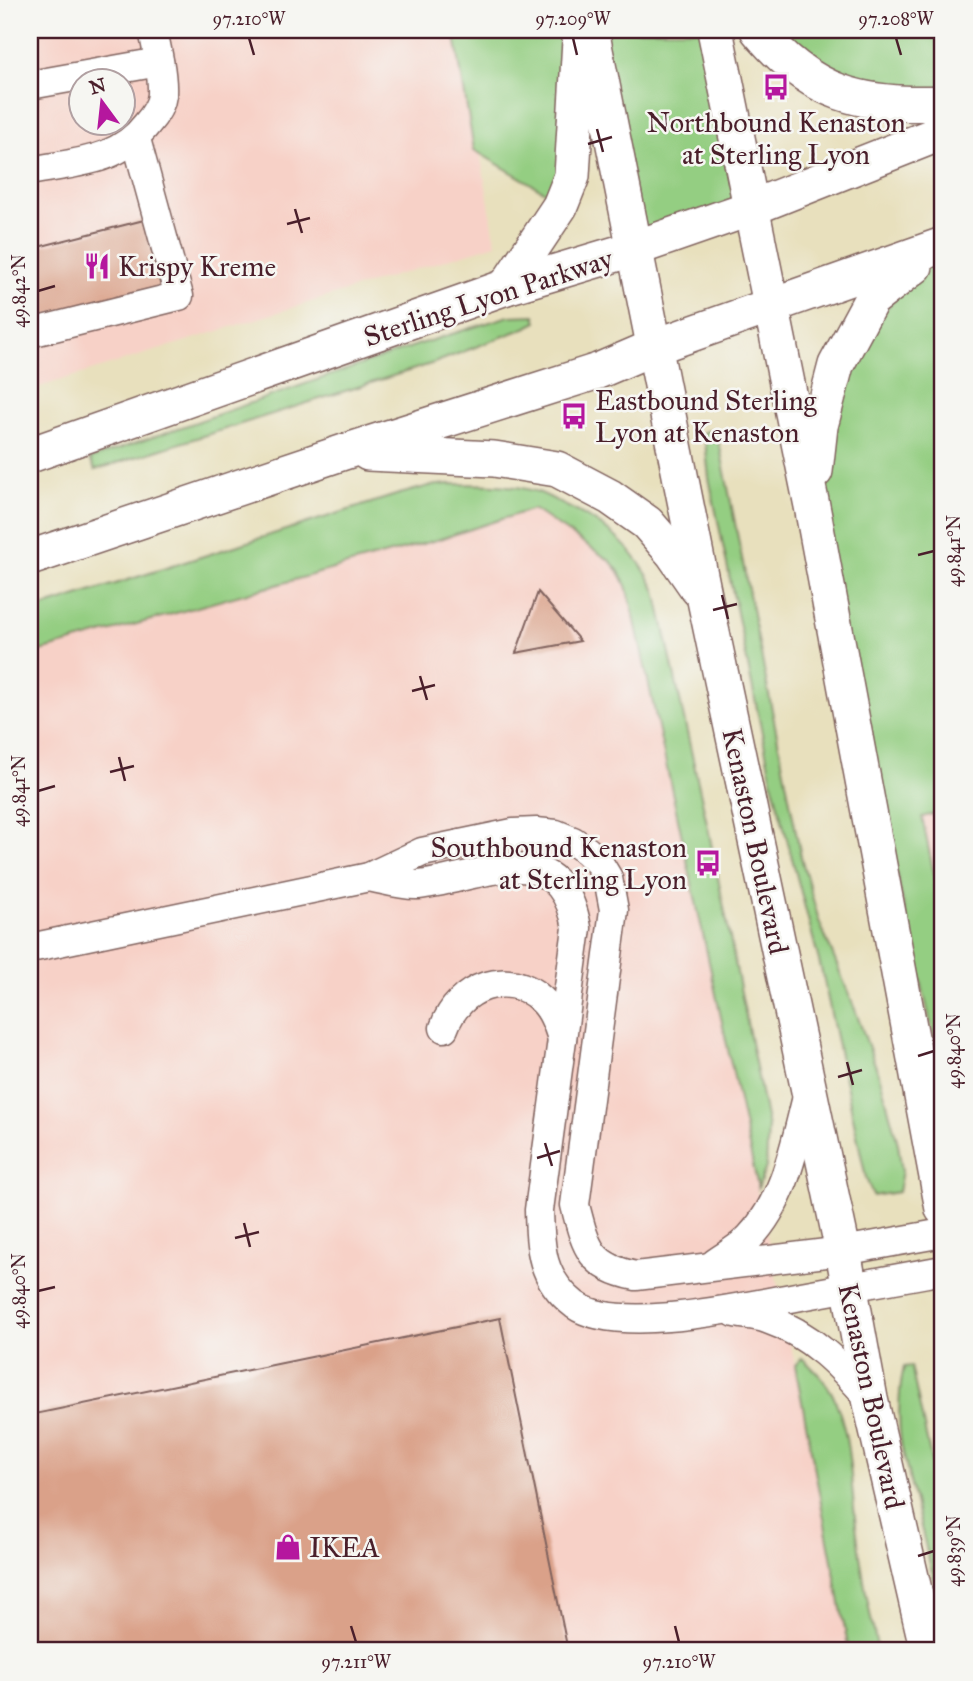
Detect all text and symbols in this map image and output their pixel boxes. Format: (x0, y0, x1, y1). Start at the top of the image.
text: 97.210°W (213, 8, 286, 30)
text: 97.209°W (535, 8, 612, 30)
text: 97.208°W (858, 8, 935, 30)
north arrow (66, 66, 136, 136)
bus stop icon: Northbound Kenaston at Sterling Lyon (761, 72, 791, 102)
text: N (87, 73, 108, 99)
place label: Northbound Kenaston at Sterling Lyon (646, 105, 906, 172)
street label: Sterling Lyon Parkway (359, 240, 618, 354)
place label: Krispy Kreme (118, 249, 276, 284)
restaurant icon: Krispy Kreme (82, 251, 112, 281)
text: 49.842°N (8, 254, 30, 328)
place label: Eastbound Sterling Lyon at Kenaston (595, 383, 818, 450)
bus stop icon: Eastbound Sterling Lyon at Kenaston (559, 401, 589, 431)
text: 49.841°N (943, 515, 965, 587)
street label: Kenaston Boulevard (714, 725, 797, 957)
text: 49.841°N (8, 755, 30, 827)
place label: Southbound Kenaston at Sterling Lyon (430, 830, 687, 897)
bus stop icon: Southbound Kenaston at Sterling Lyon (693, 848, 723, 878)
text: 49.840°N (943, 1013, 965, 1089)
text: 49.840°N (8, 1253, 30, 1329)
street label: Kenaston Boulevard (830, 1280, 913, 1512)
text: 49.839°N (943, 1515, 965, 1587)
place label: IKEA (309, 1530, 380, 1565)
shop icon: IKEA (273, 1532, 303, 1562)
text: 97.211°W (321, 1651, 392, 1673)
text: 97.210°W (643, 1651, 716, 1673)

